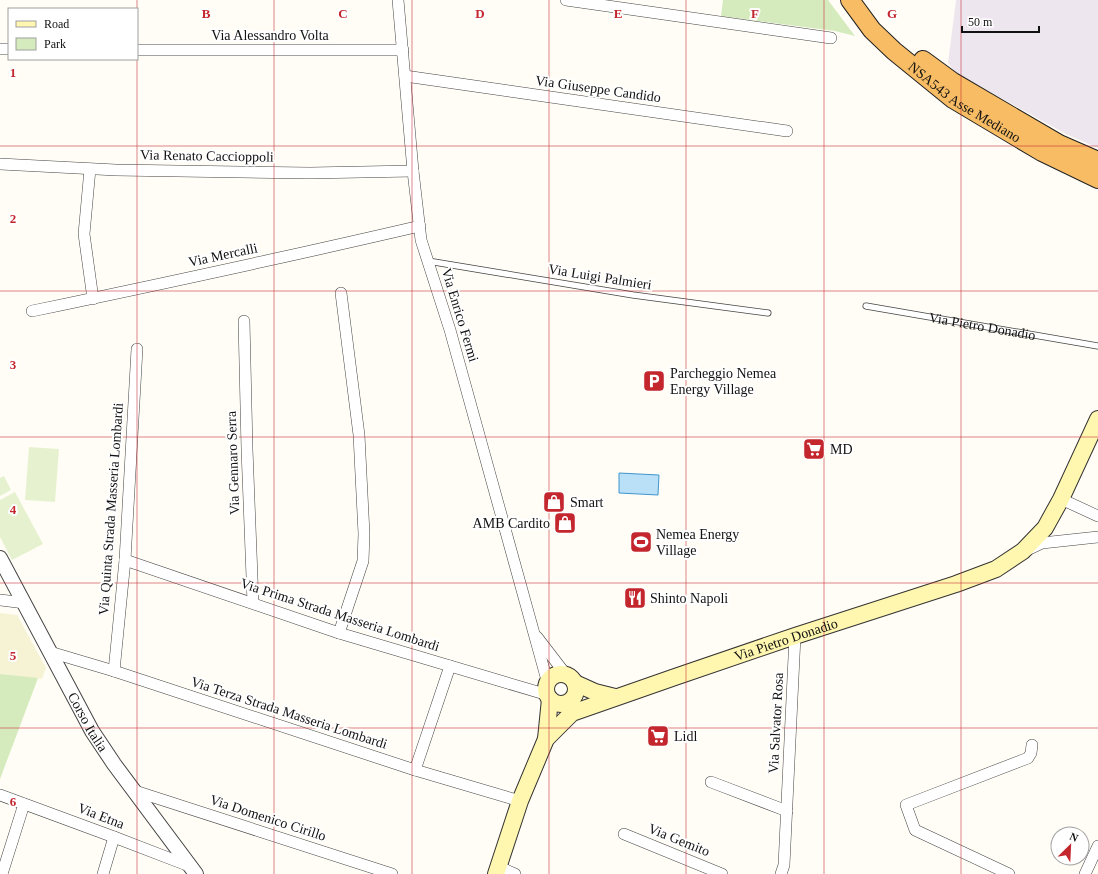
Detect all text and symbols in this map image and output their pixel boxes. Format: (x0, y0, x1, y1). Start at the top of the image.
text: B (202, 6, 211, 21)
text: C (338, 6, 348, 21)
text: D (475, 6, 485, 21)
text: E (614, 6, 622, 21)
text: F (751, 6, 759, 21)
text: G (887, 6, 897, 21)
legend (8, 8, 138, 60)
scale bar (962, 8, 1039, 34)
text: 50 m (968, 15, 993, 29)
text: Road (44, 17, 69, 31)
street label: Via Alessandro Volta (211, 28, 330, 43)
text: Park (44, 37, 66, 51)
street label: NSA543 Asse Mediano (906, 59, 1023, 145)
text: 1 (10, 65, 16, 80)
street label: Via Giuseppe Candido (534, 73, 662, 105)
street label: Via Renato Caccioppoli (140, 147, 274, 165)
text: 2 (10, 211, 16, 226)
street label: Via Mercalli (187, 240, 259, 270)
street label: Via Luigi Palmieri (547, 261, 653, 293)
street label: Via Enrico Fermi (439, 266, 481, 364)
street label: Via Pietro Donadio (928, 309, 1037, 343)
text: 3 (10, 357, 17, 372)
place label: Parcheggio Nemea Energy Village (670, 366, 777, 397)
parking icon: Parcheggio Nemea Energy Village (641, 368, 667, 394)
street label: Via Quinta Strada Masseria Lombardi (96, 402, 126, 616)
street label: Via Gennaro Serra (224, 410, 242, 515)
supermarket icon: MD (801, 436, 827, 462)
place label: MD (830, 442, 853, 457)
shop icon: Smart (541, 489, 567, 515)
place label: Smart (570, 495, 604, 510)
text: 4 (10, 502, 17, 517)
shop icon: AMB Cardito (552, 510, 578, 536)
place label: AMB Cardito (473, 516, 550, 531)
place label: Nemea Energy Village (656, 527, 739, 558)
sports icon: Nemea Energy Village (628, 529, 654, 555)
street label: Via Prima Strada Masseria Lombardi (239, 576, 441, 654)
restaurant icon: Shinto Napoli (622, 585, 648, 611)
place label: Shinto Napoli (650, 591, 728, 606)
street label: Via Pietro Donadio (732, 615, 839, 664)
text: 5 (10, 648, 17, 663)
street label: Via Salvator Rosa (766, 671, 786, 774)
street label: Via Terza Strada Masseria Lombardi (189, 674, 389, 752)
street label: Corso Italia (65, 690, 111, 755)
supermarket icon: Lidl (645, 723, 671, 749)
place label: Lidl (674, 729, 697, 744)
street label: Via Domenico Cirillo (208, 792, 328, 844)
text: 6 (10, 794, 17, 809)
street label: Via Etna (76, 800, 127, 832)
street label: Via Gemito (646, 821, 712, 859)
north arrow (1050, 826, 1090, 866)
text: N (1068, 830, 1080, 844)

